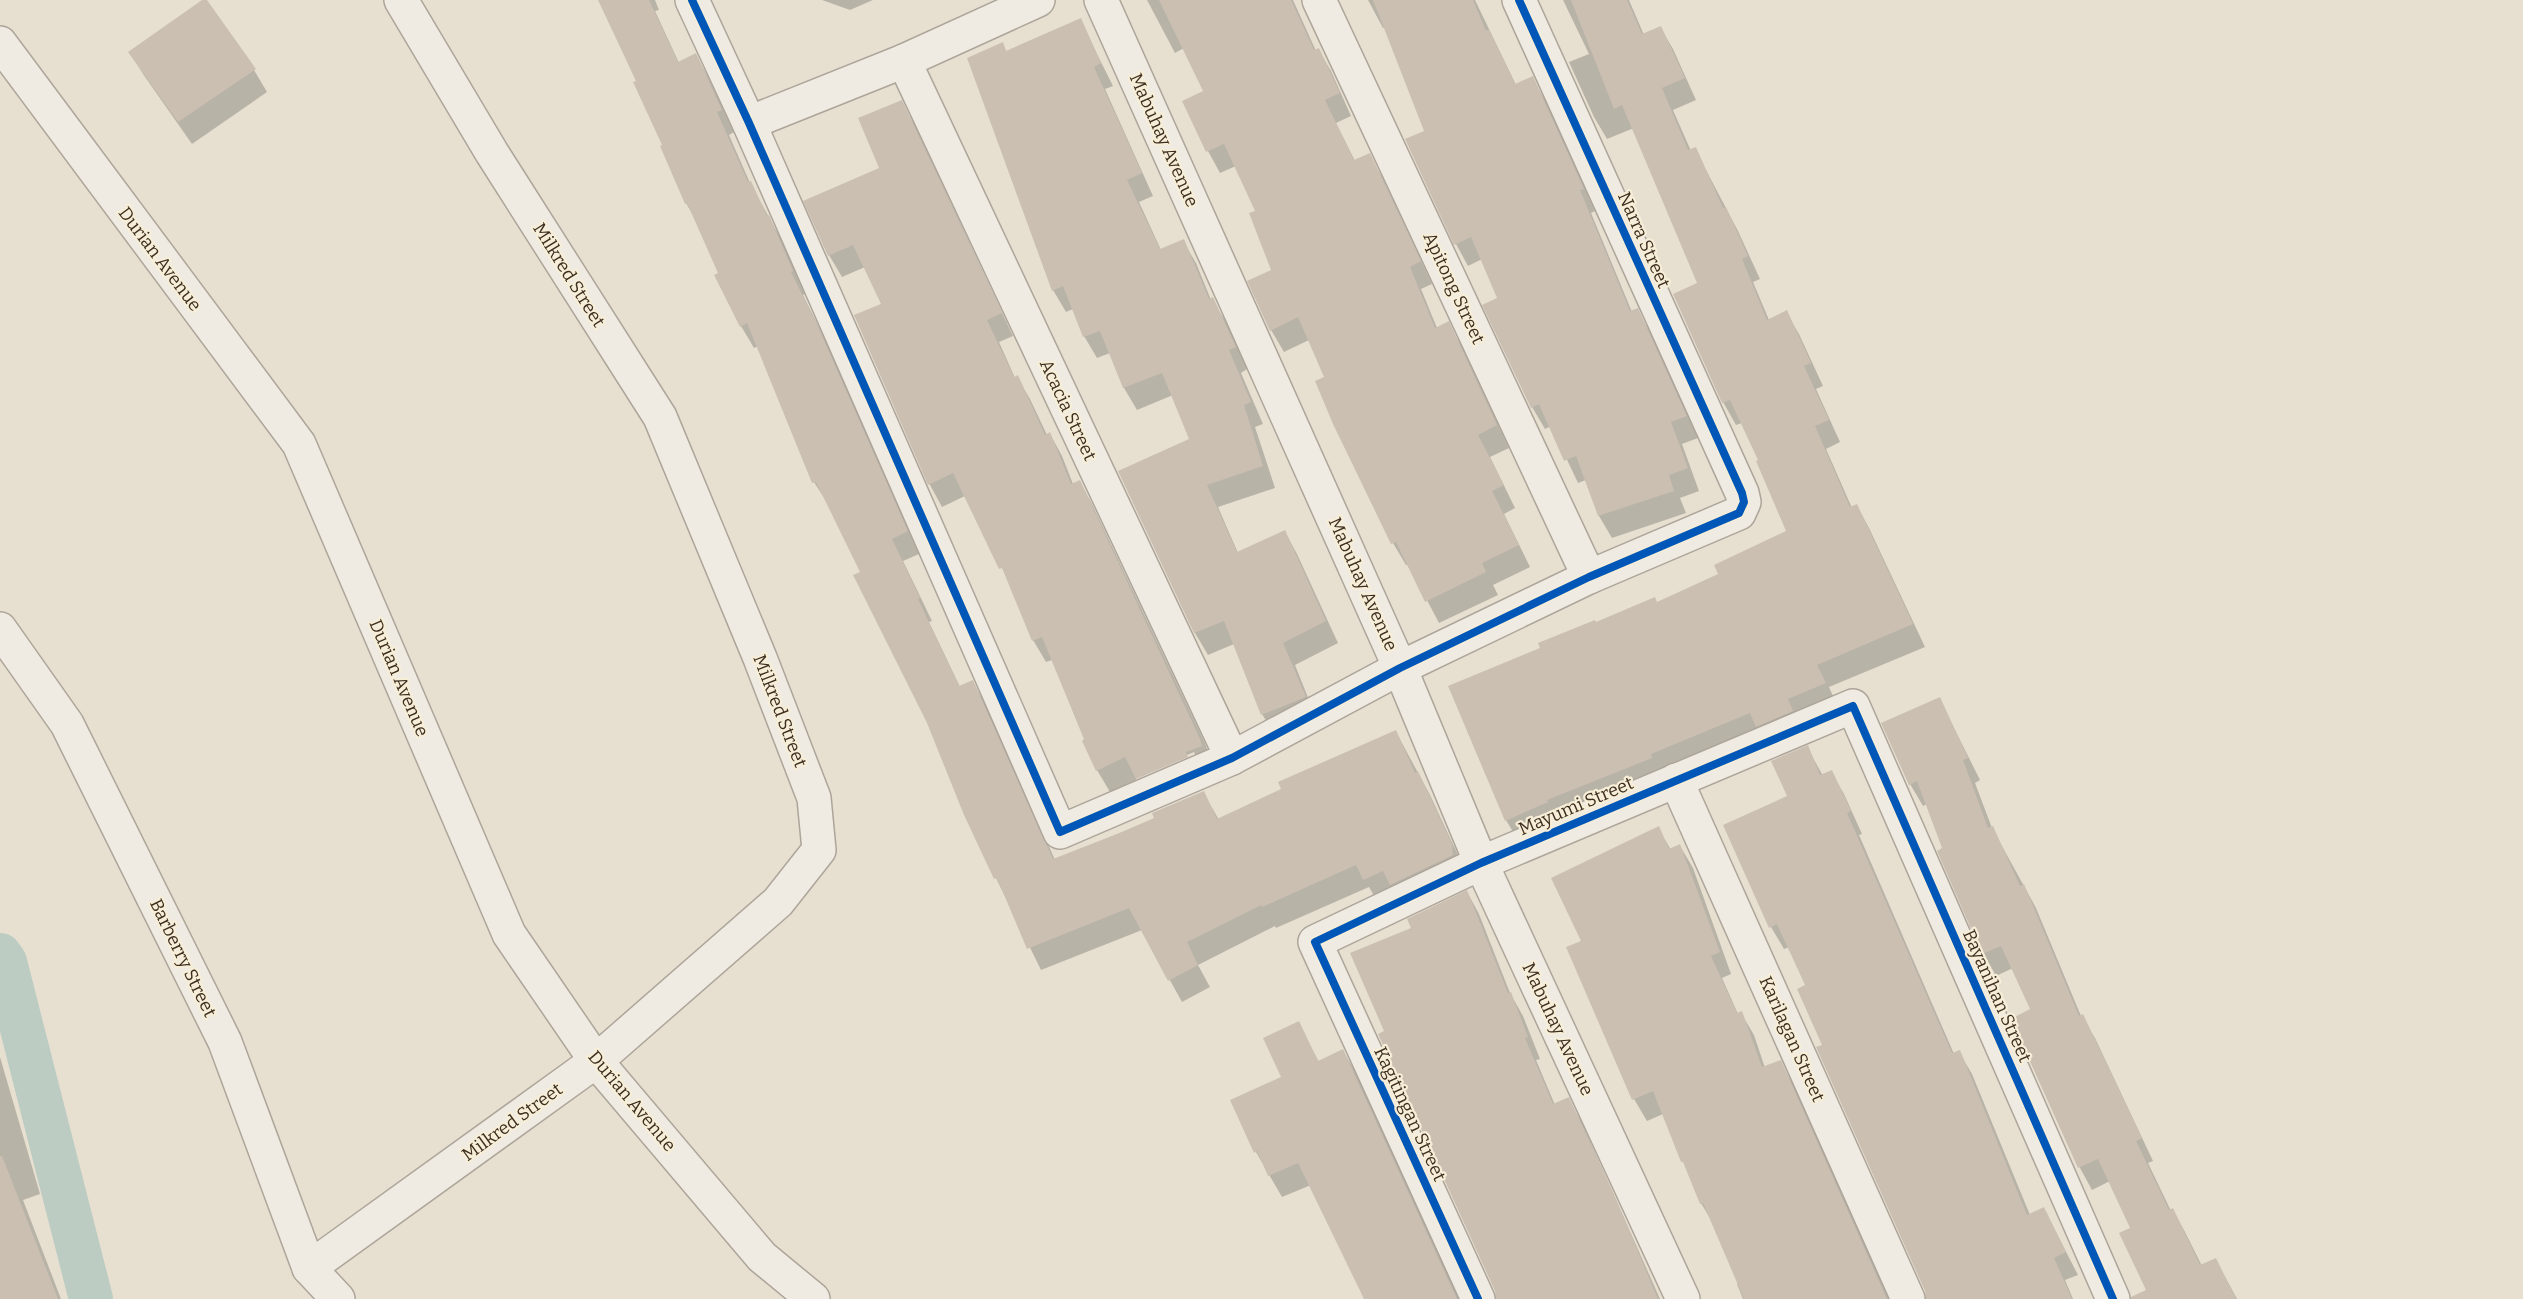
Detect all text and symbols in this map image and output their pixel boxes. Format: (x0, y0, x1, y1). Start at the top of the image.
street label: Mabuhay Avenue (1125, 70, 1203, 210)
street label: Narra Street (1613, 188, 1675, 292)
street label: Durian Avenue (114, 203, 206, 315)
street label: Milkred Street (528, 219, 610, 332)
street label: Apitong Street (1418, 229, 1490, 348)
street label: Acacia Street (1035, 356, 1101, 465)
street label: Mabuhay Avenue (1324, 514, 1402, 654)
street label: Durian Avenue (364, 616, 434, 740)
street label: Milkred Street (748, 652, 812, 771)
street label: Mayumi Street (1515, 772, 1637, 840)
street label: Barberry Street (145, 895, 221, 1021)
street label: Bayanihan Street (1958, 926, 2036, 1066)
street label: Mabuhay Avenue (1518, 959, 1598, 1099)
street label: Karilagan Street (1754, 973, 1830, 1106)
street label: Kagitingan Street (1369, 1043, 1451, 1185)
street label: Durian Avenue (583, 1046, 681, 1156)
street label: Milkred Street (457, 1078, 567, 1166)

